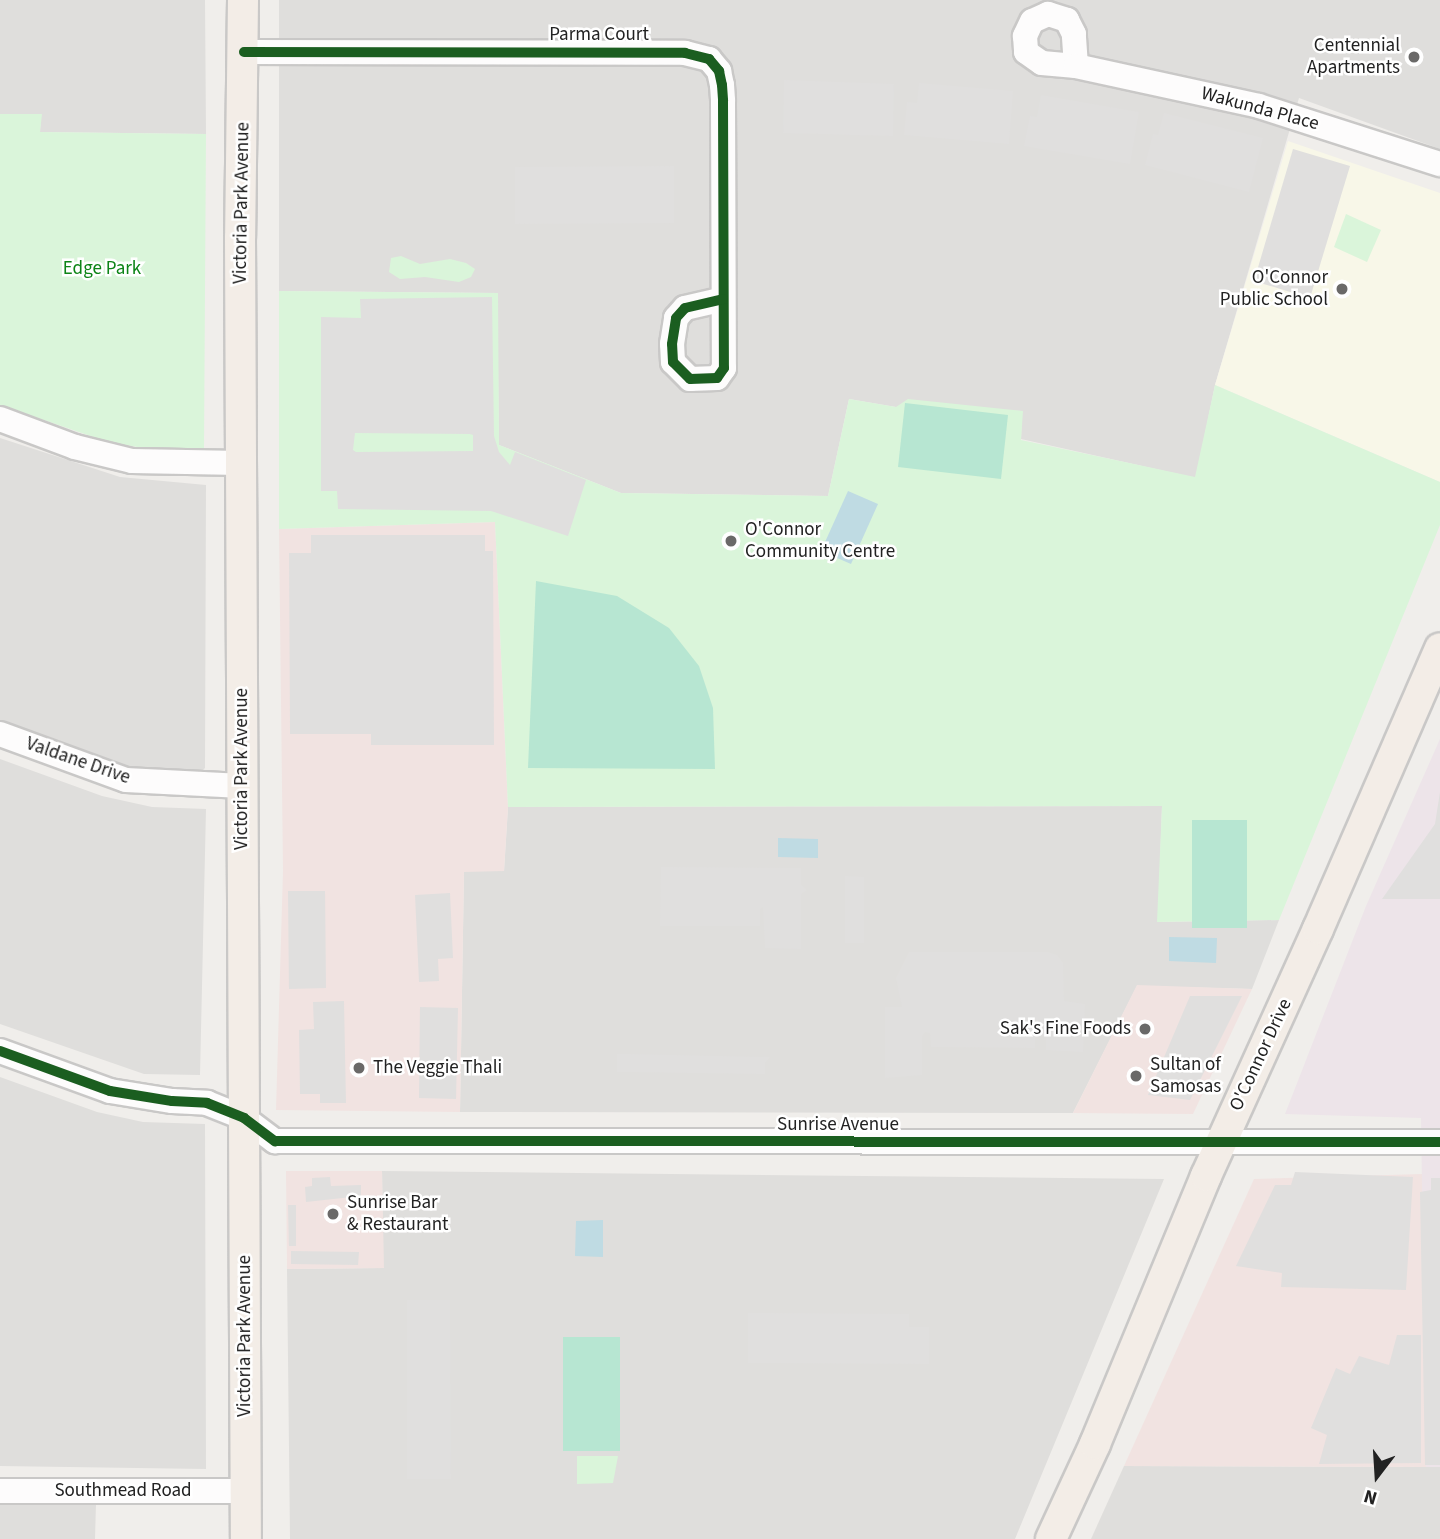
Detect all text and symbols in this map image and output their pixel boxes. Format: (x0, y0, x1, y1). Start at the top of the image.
street label: Parma Court (549, 24, 649, 46)
place label: Centennial Apartments (1307, 35, 1400, 79)
marker: Centennial Apartments (1406, 49, 1422, 65)
street label: Wakunda Place (1199, 82, 1321, 136)
street label: Victoria Park Avenue (229, 122, 255, 284)
park label: Edge Park (63, 258, 141, 280)
place label: O'Connor Public School (1220, 267, 1328, 311)
marker: O'Connor Public School (1334, 281, 1350, 297)
place label: O'Connor Community Centre (745, 519, 895, 563)
marker: O'Connor Community Centre (723, 533, 739, 549)
street label: Victoria Park Avenue (231, 688, 253, 850)
street label: Valdane Drive (23, 733, 133, 789)
street label: O'Connor Drive (1225, 995, 1297, 1115)
place label: Sak's Fine Foods (1000, 1018, 1131, 1040)
marker: Sak's Fine Foods (1137, 1021, 1153, 1037)
place label: Sultan of Samosas (1150, 1054, 1221, 1098)
place label: The Veggie Thali (373, 1057, 502, 1079)
marker: The Veggie Thali (351, 1060, 367, 1076)
marker: Sultan of Samosas (1128, 1068, 1144, 1084)
street label: Sunrise Avenue (777, 1114, 899, 1136)
place label: Sunrise Bar & Restaurant (347, 1192, 448, 1236)
marker: Sunrise Bar & Restaurant (325, 1206, 341, 1222)
street label: Victoria Park Avenue (234, 1255, 256, 1417)
north arrow (1342, 1441, 1412, 1511)
street label: Southmead Road (54, 1480, 192, 1502)
text: N (1361, 1482, 1381, 1511)

